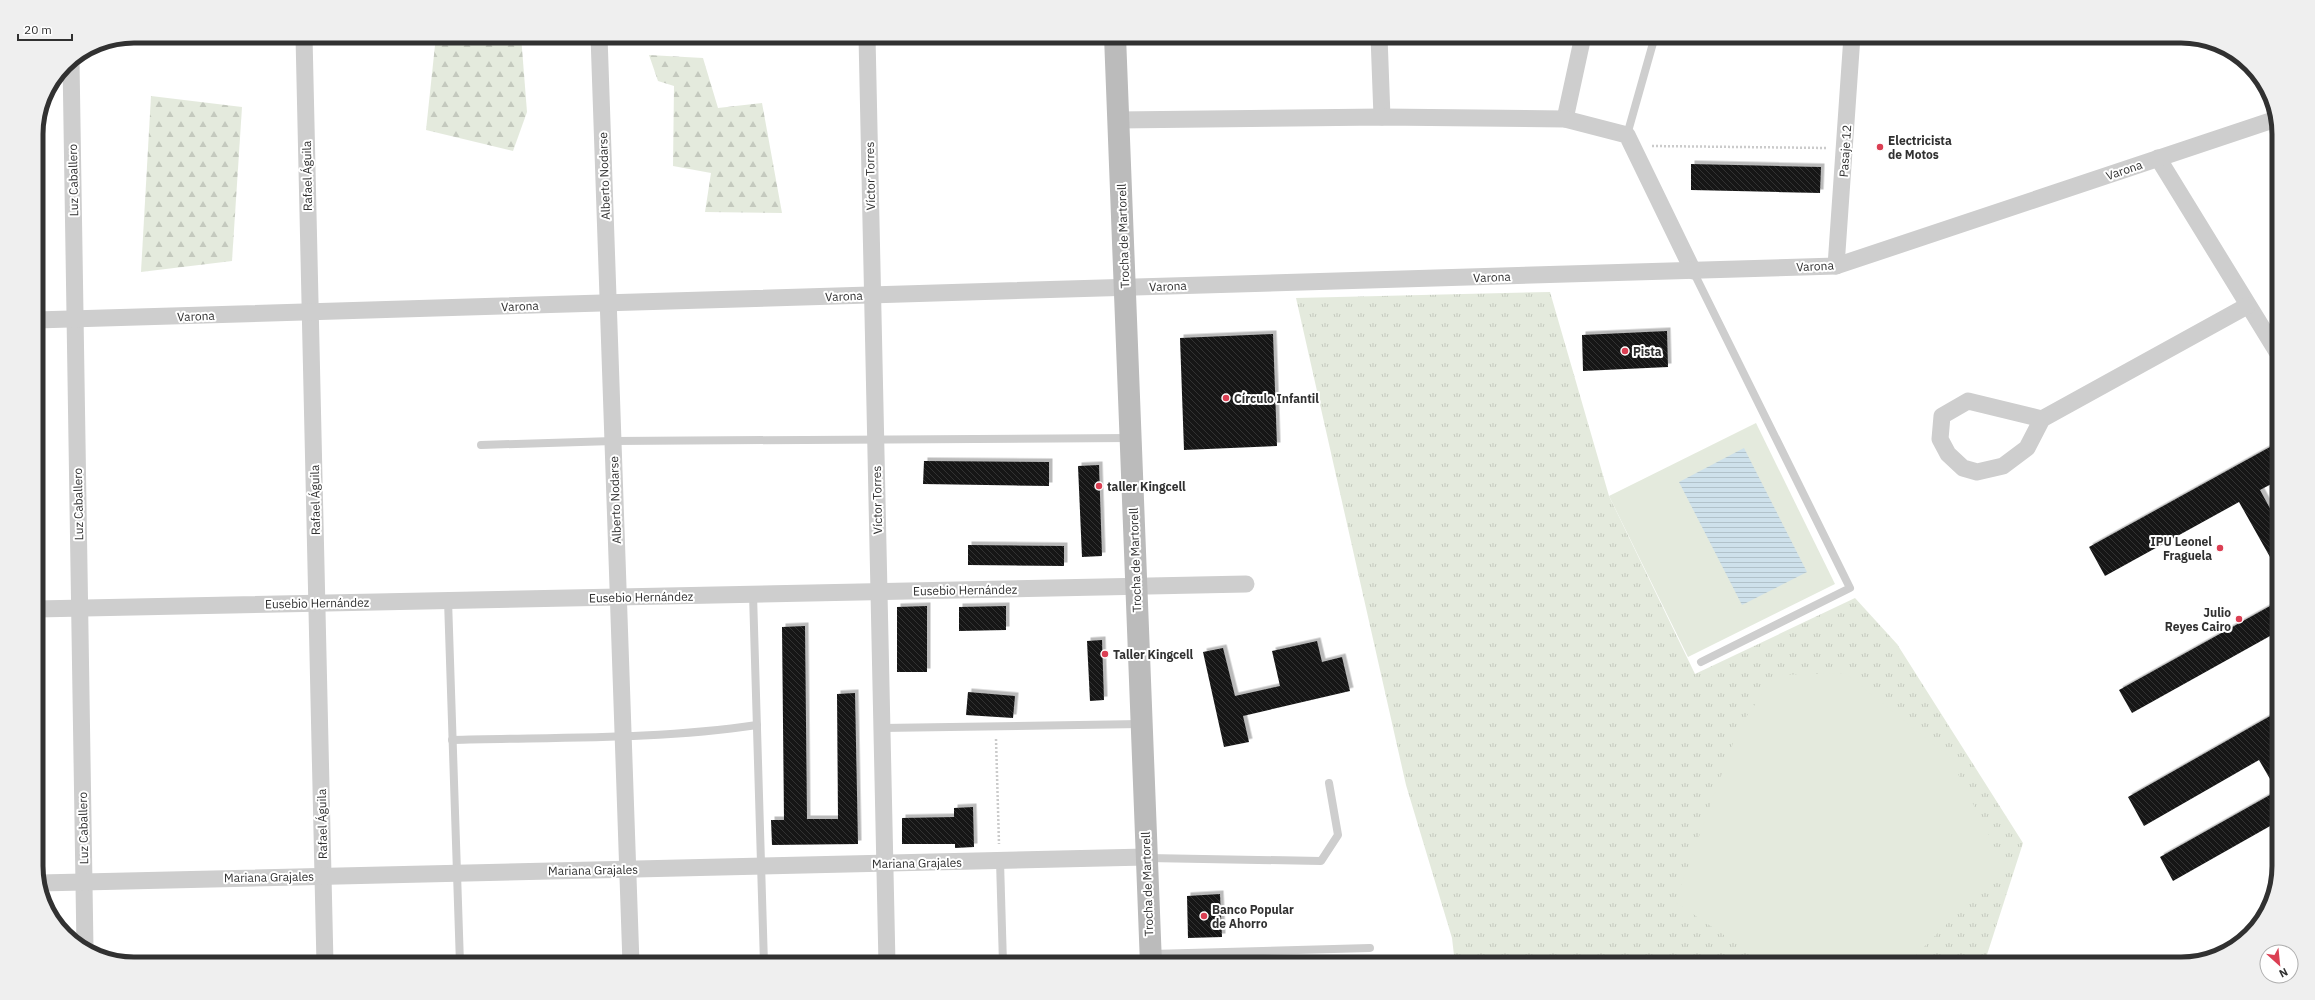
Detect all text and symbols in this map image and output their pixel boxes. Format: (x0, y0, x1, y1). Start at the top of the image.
scale bar (18, 16, 72, 42)
text: 20 m (24, 22, 52, 37)
street label: Pasaje 12 (1836, 124, 1854, 178)
street label: Alberto Nodarse (595, 131, 613, 220)
place label: Electricista de Motos (1888, 133, 1952, 162)
street label: Rafael Águila (299, 140, 315, 211)
street label: Víctor Torres (862, 141, 878, 210)
marker: Electricista de Motos (1875, 142, 1885, 152)
street label: Luz Caballero (65, 143, 81, 216)
street label: Varona (2104, 157, 2145, 183)
street label: Trocha de Martorell (1114, 183, 1132, 289)
street label: Varona (1796, 257, 1835, 274)
street label: Varona (1473, 269, 1512, 285)
street label: Varona (1149, 278, 1188, 294)
street label: Varona (825, 288, 864, 304)
street label: Varona (501, 298, 540, 314)
street label: Varona (177, 308, 216, 324)
place label: Pista (1633, 344, 1662, 359)
marker: Pista (1620, 346, 1630, 356)
place label: Círculo Infantil (1234, 391, 1319, 406)
marker: Círculo Infantil (1221, 393, 1231, 403)
street label: Alberto Nodarse (606, 455, 624, 544)
street label: Rafael Águila (307, 464, 323, 535)
street label: Víctor Torres (869, 465, 885, 534)
street label: Luz Caballero (70, 467, 86, 540)
place label: taller Kingcell (1107, 479, 1186, 494)
marker: taller Kingcell (1094, 481, 1104, 491)
street label: Trocha de Martorell (1126, 507, 1144, 613)
place label: IPU Leonel Fraguela (2150, 534, 2212, 563)
marker: IPU Leonel Fraguela (2215, 543, 2225, 553)
street label: Eusebio Hernández (913, 582, 1018, 598)
street label: Eusebio Hernández (589, 589, 694, 605)
street label: Eusebio Hernández (265, 595, 370, 611)
place label: Julio Reyes Cairo (2165, 605, 2231, 634)
marker: Julio Reyes Cairo (2234, 614, 2244, 624)
place label: Taller Kingcell (1113, 647, 1194, 662)
marker: Taller Kingcell (1100, 649, 1110, 659)
street label: Rafael Águila (314, 788, 330, 859)
street label: Luz Caballero (75, 791, 91, 864)
street label: Trocha de Martorell (1138, 831, 1156, 937)
street label: Mariana Grajales (872, 855, 962, 871)
street label: Mariana Grajales (548, 862, 638, 878)
street label: Mariana Grajales (224, 869, 314, 885)
place label: Banco Popular de Ahorro (1212, 902, 1294, 931)
marker: Banco Popular de Ahorro (1199, 911, 1209, 921)
north arrow (2259, 944, 2299, 984)
text: N (2277, 965, 2290, 981)

